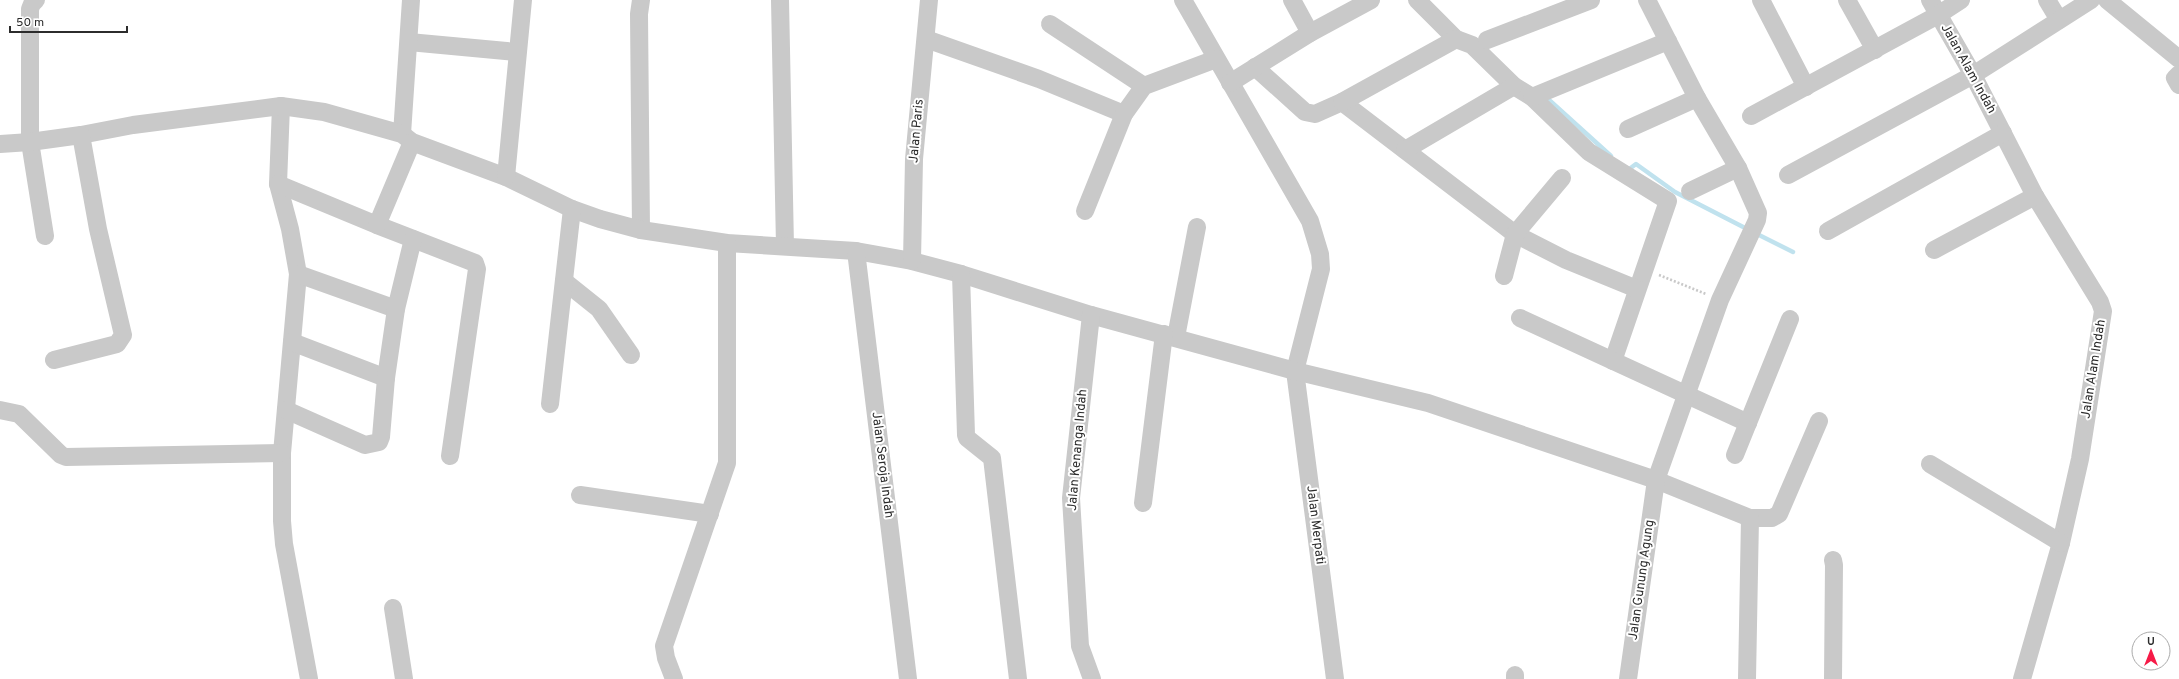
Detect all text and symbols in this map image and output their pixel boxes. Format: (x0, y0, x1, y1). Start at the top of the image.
scale bar (10, 8, 127, 34)
text: 50 m (16, 15, 44, 31)
street label: Jalan Alam Indah (1937, 21, 1999, 117)
street label: Jalan Paris (906, 98, 928, 164)
street label: Jalan Alam Indah (2078, 318, 2110, 420)
street label: Jalan Kenanga Indah (1065, 389, 1091, 511)
street label: Jalan Seroja Indah (868, 411, 896, 519)
street label: Jalan Merpati (1302, 485, 1328, 565)
street label: Jalan Gunung Agung (1626, 519, 1658, 641)
north arrow (2131, 631, 2171, 671)
text: U (2147, 635, 2155, 649)

